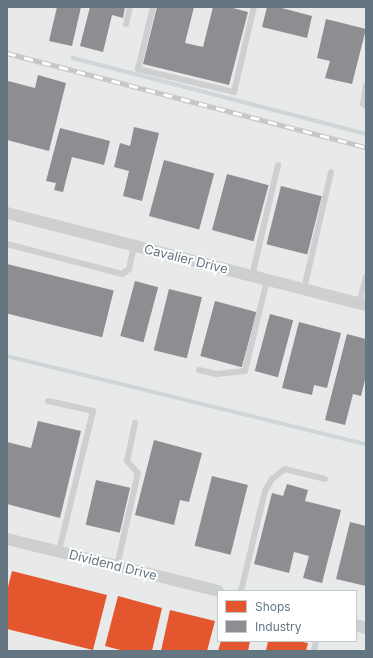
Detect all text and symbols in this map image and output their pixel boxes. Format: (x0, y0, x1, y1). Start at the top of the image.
street label: Cavalier Drive (142, 241, 230, 277)
street label: Dividend Drive (67, 547, 159, 583)
legend (217, 590, 357, 642)
text: Shops (255, 599, 291, 614)
text: Industry (255, 619, 301, 634)

